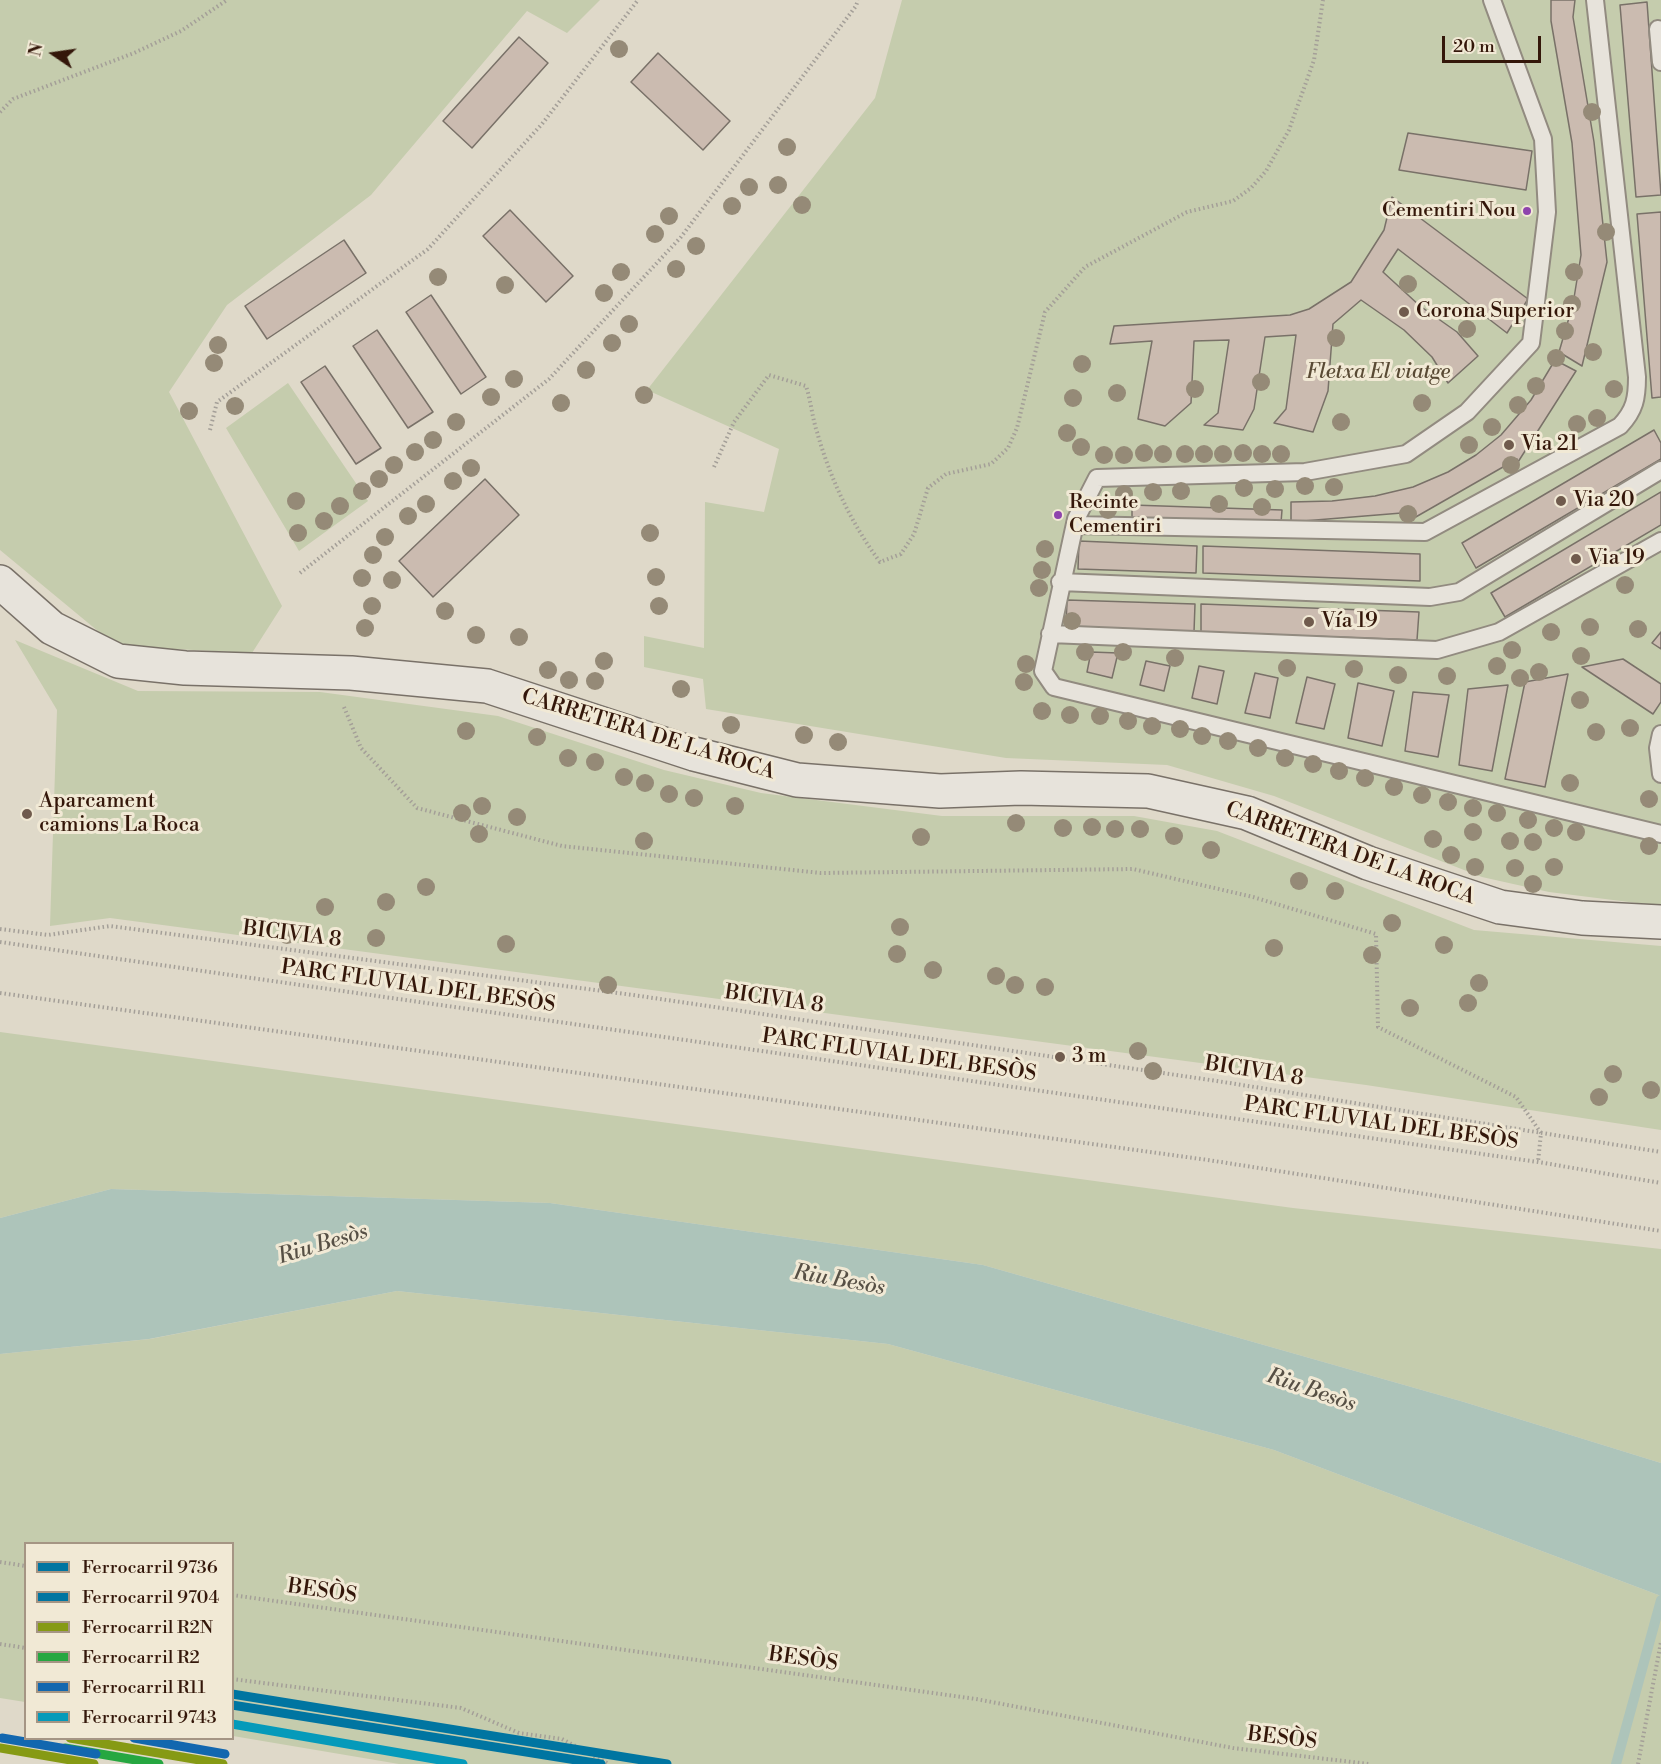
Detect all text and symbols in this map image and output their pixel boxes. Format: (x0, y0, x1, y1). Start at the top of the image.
north arrow (24, 24, 84, 84)
scale bar (1445, 24, 1544, 62)
text: 20 m (1453, 35, 1495, 58)
text: N (25, 42, 48, 58)
place label: Cementiri Nou (1382, 199, 1516, 223)
marker: Cementiri Nou (1521, 205, 1533, 217)
place label: Corona Superior (1416, 299, 1574, 325)
marker: Corona Superior (1397, 305, 1411, 319)
park label: Fletxa El viatge (1306, 360, 1450, 386)
place label: Via 21 (1521, 432, 1578, 458)
marker: Via 21 (1502, 438, 1516, 452)
place label: Via 20 (1573, 488, 1635, 514)
place label: Recinte Cementiri (1069, 491, 1162, 538)
marker: Via 20 (1554, 494, 1568, 508)
marker: Recinte Cementiri (1052, 509, 1064, 521)
place label: Via 19 (1588, 546, 1645, 572)
marker: Via 19 (1569, 552, 1583, 566)
place label: Vía 19 (1321, 609, 1378, 635)
marker: Vía 19 (1302, 615, 1316, 629)
street label: CARRETERA DE LA ROCA (518, 684, 778, 786)
place label: Aparcament camions La Roca (39, 789, 200, 839)
street label: CARRETERA DE LA ROCA (1222, 797, 1478, 911)
marker: Aparcament camions La Roca (20, 807, 34, 821)
street label: BICIVIA 8 (241, 916, 343, 954)
street label: PARC FLUVIAL DEL BESÒS (279, 955, 557, 1019)
street label: BICIVIA 8 (723, 981, 825, 1019)
street label: PARC FLUVIAL DEL BESÒS (760, 1024, 1038, 1088)
place label: 3 m (1072, 1044, 1106, 1070)
marker: 3 m (1053, 1050, 1067, 1064)
street label: BICIVIA 8 (1203, 1052, 1305, 1092)
street label: PARC FLUVIAL DEL BESÒS (1242, 1092, 1520, 1156)
water label: Riu Besòs (275, 1219, 371, 1271)
water label: Riu Besòs (791, 1260, 887, 1302)
water label: Riu Besòs (1263, 1363, 1359, 1419)
legend (24, 1542, 234, 1740)
text: Ferrocarril 9736 (82, 1556, 218, 1579)
street label: BESÒS (286, 1575, 358, 1609)
text: Ferrocarril 9704 (82, 1586, 219, 1609)
text: Ferrocarril R2N (82, 1616, 213, 1639)
street label: BESÒS (767, 1643, 839, 1677)
text: Ferrocarril R2 (82, 1646, 200, 1669)
text: Ferrocarril R11 (82, 1676, 206, 1699)
text: Ferrocarril 9743 (82, 1706, 217, 1729)
street label: BESÒS (1246, 1722, 1318, 1756)

